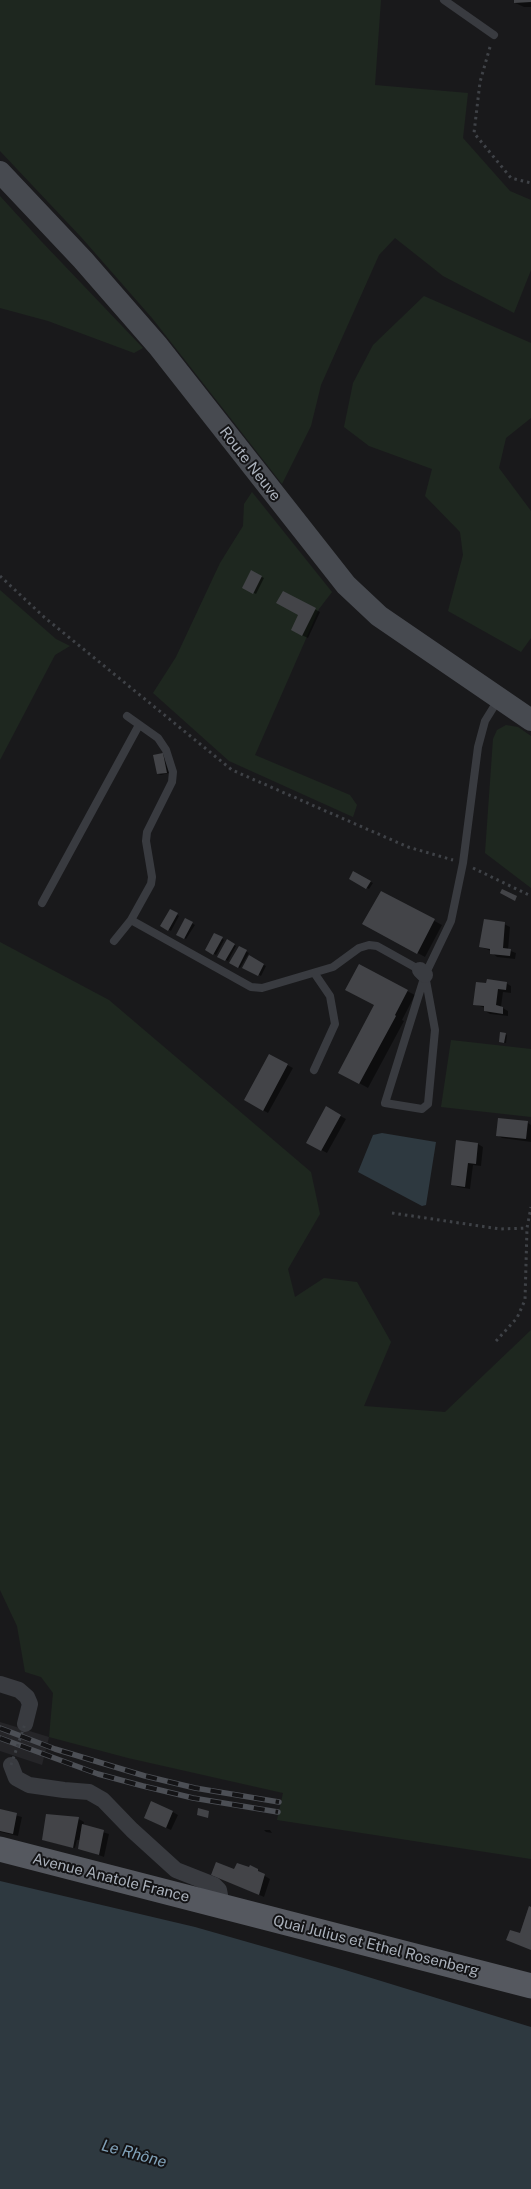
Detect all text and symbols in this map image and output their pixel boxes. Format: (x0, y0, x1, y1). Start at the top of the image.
street label: Route Neuve (215, 423, 285, 505)
street label: Avenue Anatole France (31, 1850, 191, 1906)
street label: Quai Julius et Ethel Rosenberg (271, 1912, 481, 1980)
water label: Le Rhône (99, 2136, 169, 2172)

